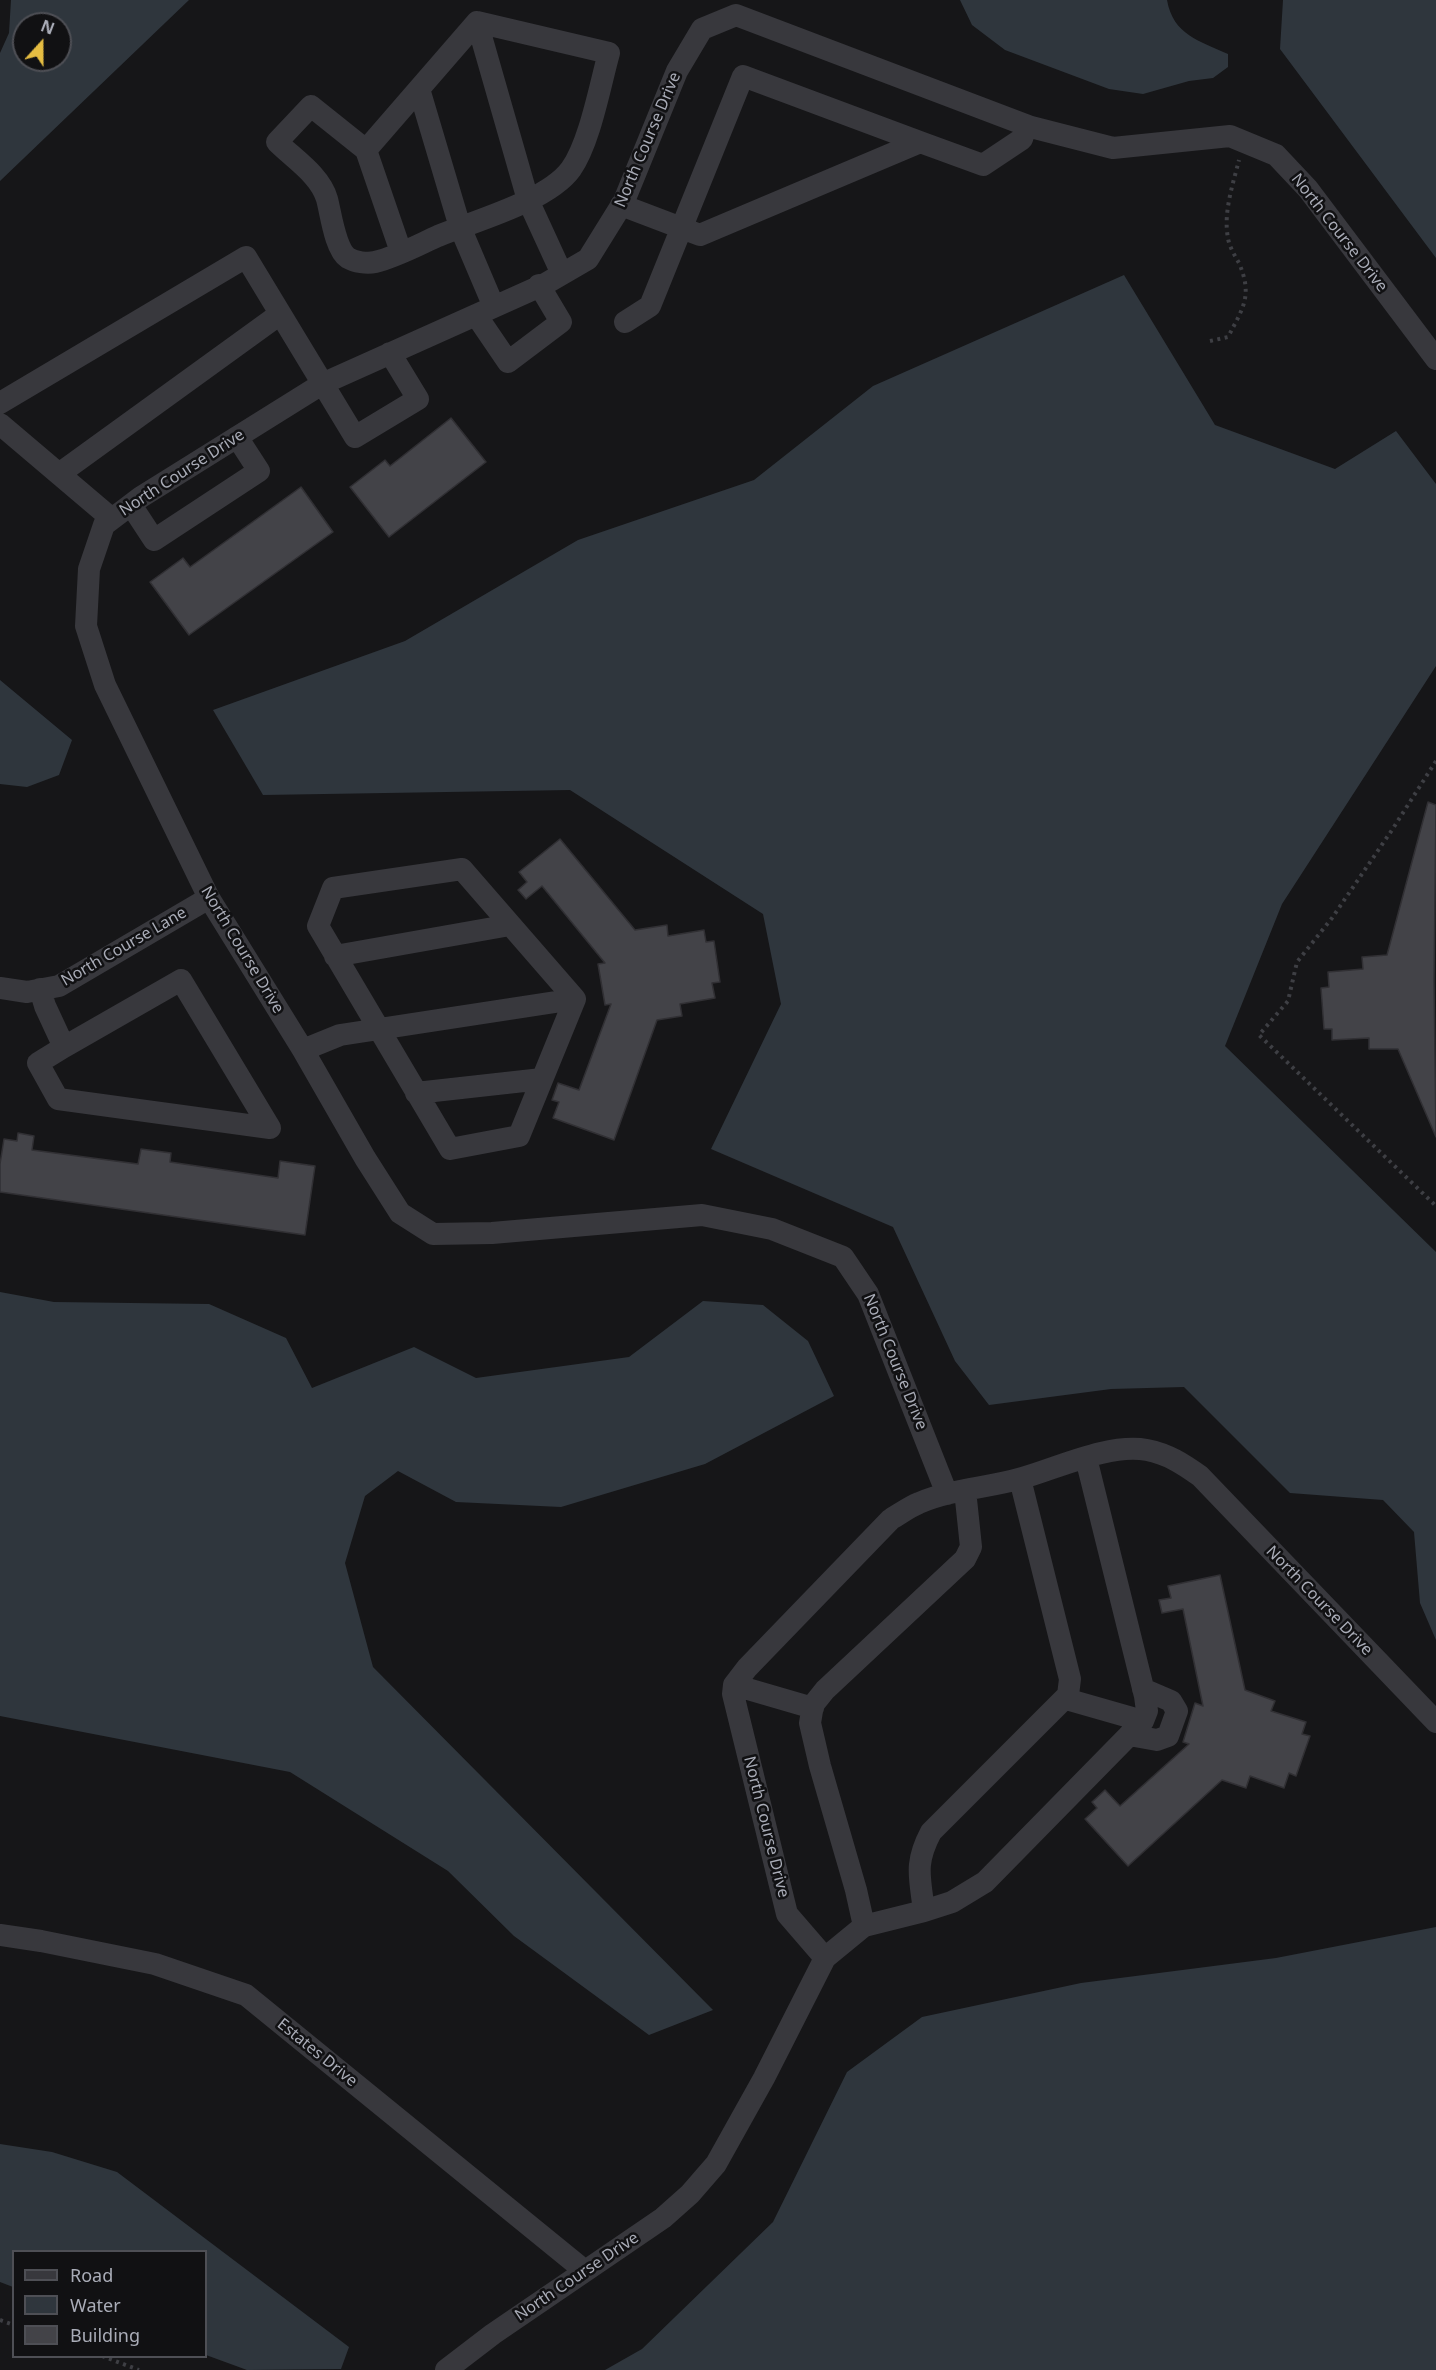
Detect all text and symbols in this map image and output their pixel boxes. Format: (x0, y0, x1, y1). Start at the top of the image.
north arrow (12, 12, 72, 72)
text: N (38, 14, 58, 40)
street label: North Course Drive (611, 70, 685, 210)
street label: North Course Drive (1287, 170, 1391, 296)
street label: North Course Drive (116, 425, 248, 521)
street label: North Course Drive (196, 883, 288, 1017)
street label: North Course Lane (58, 903, 190, 991)
street label: North Course Drive (859, 1291, 931, 1433)
street label: North Course Drive (1262, 1542, 1376, 1660)
street label: North Course Drive (739, 1754, 793, 1900)
street label: Estates Drive (273, 2015, 361, 2091)
street label: North Course Drive (512, 2229, 642, 2325)
legend (12, 2250, 207, 2358)
text: Road (70, 2263, 113, 2287)
text: Water (70, 2293, 121, 2317)
text: Building (70, 2323, 140, 2347)

